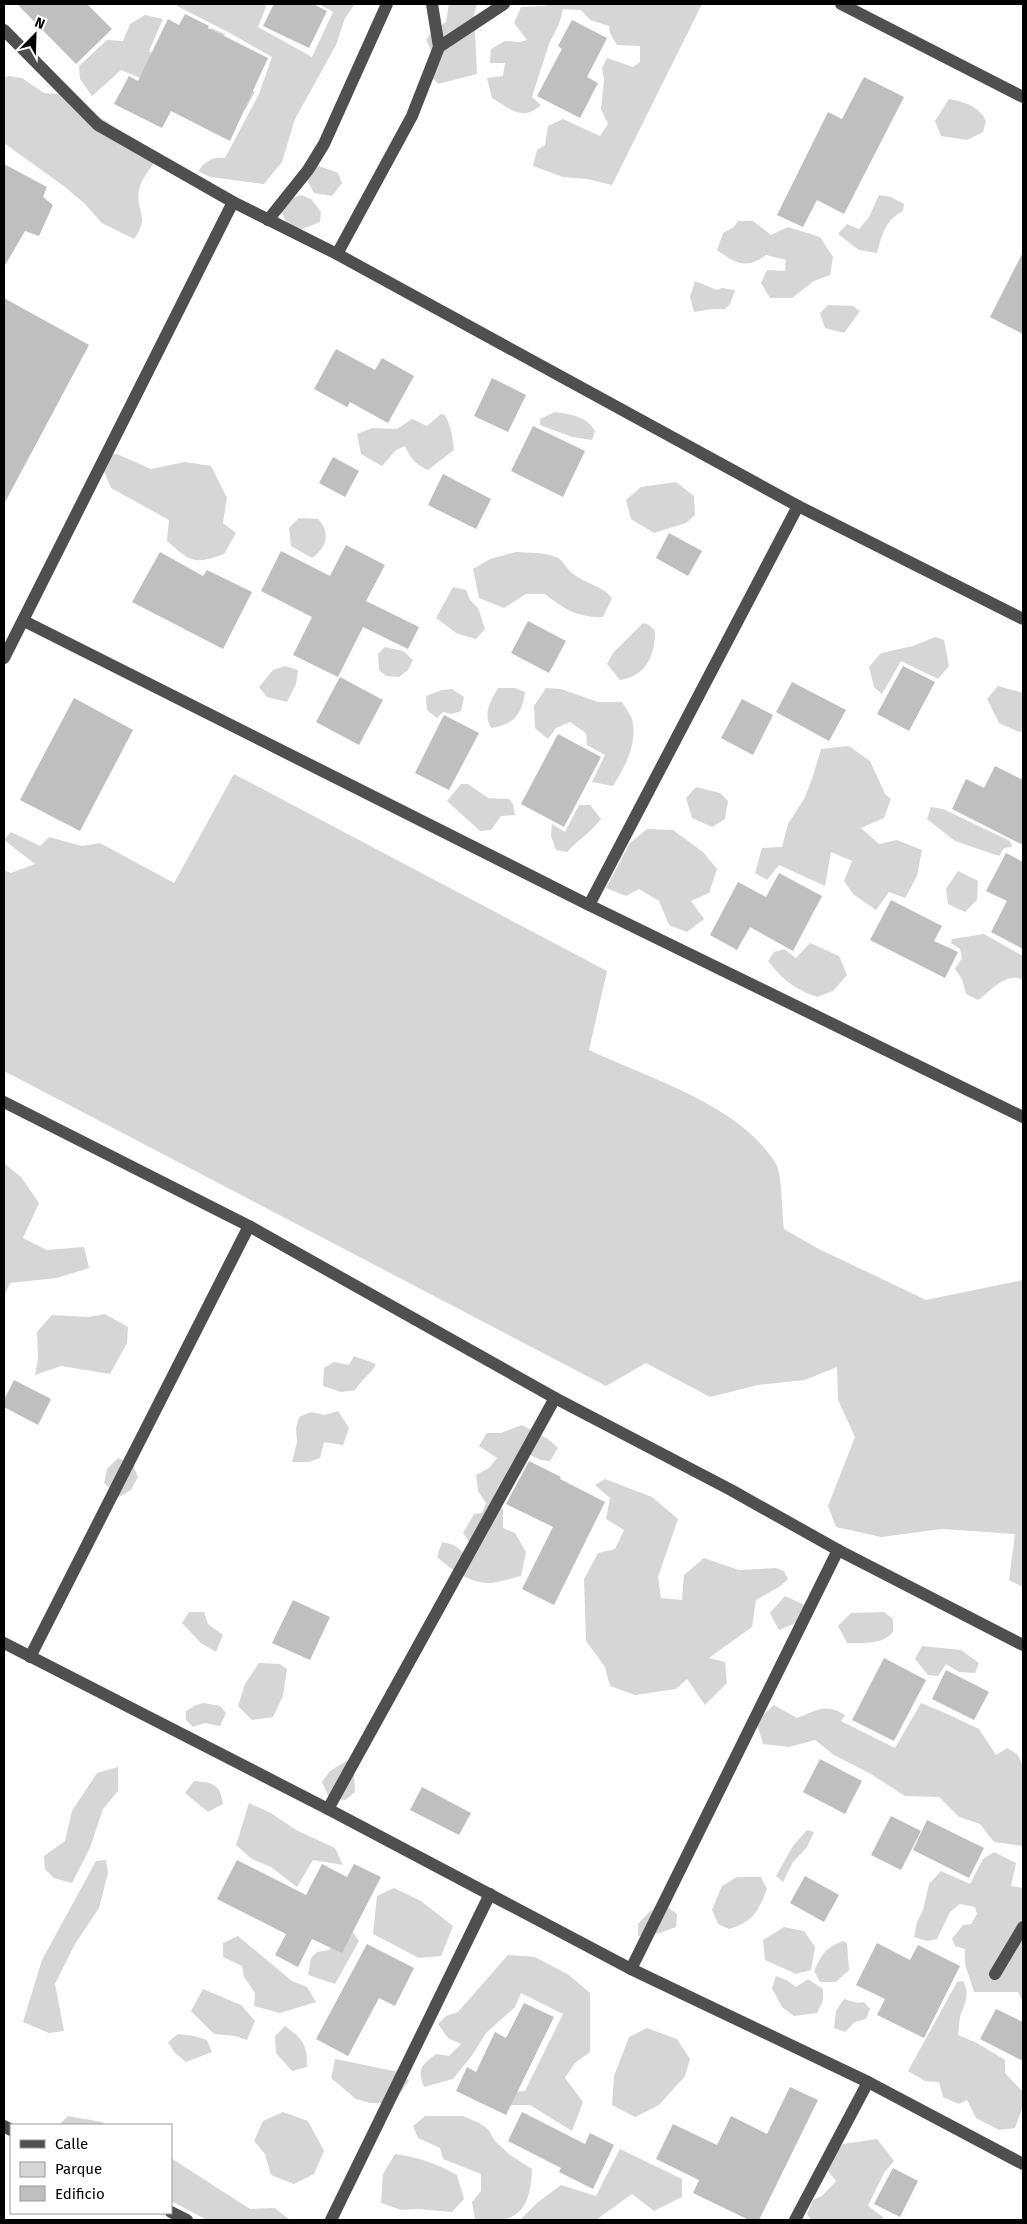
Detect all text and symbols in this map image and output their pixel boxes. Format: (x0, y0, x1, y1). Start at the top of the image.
north arrow (10, 10, 60, 60)
text: N (32, 14, 47, 33)
legend (10, 2124, 172, 2214)
text: Calle (55, 2135, 88, 2153)
text: Parque (55, 2160, 102, 2178)
text: Edificio (55, 2185, 105, 2203)

